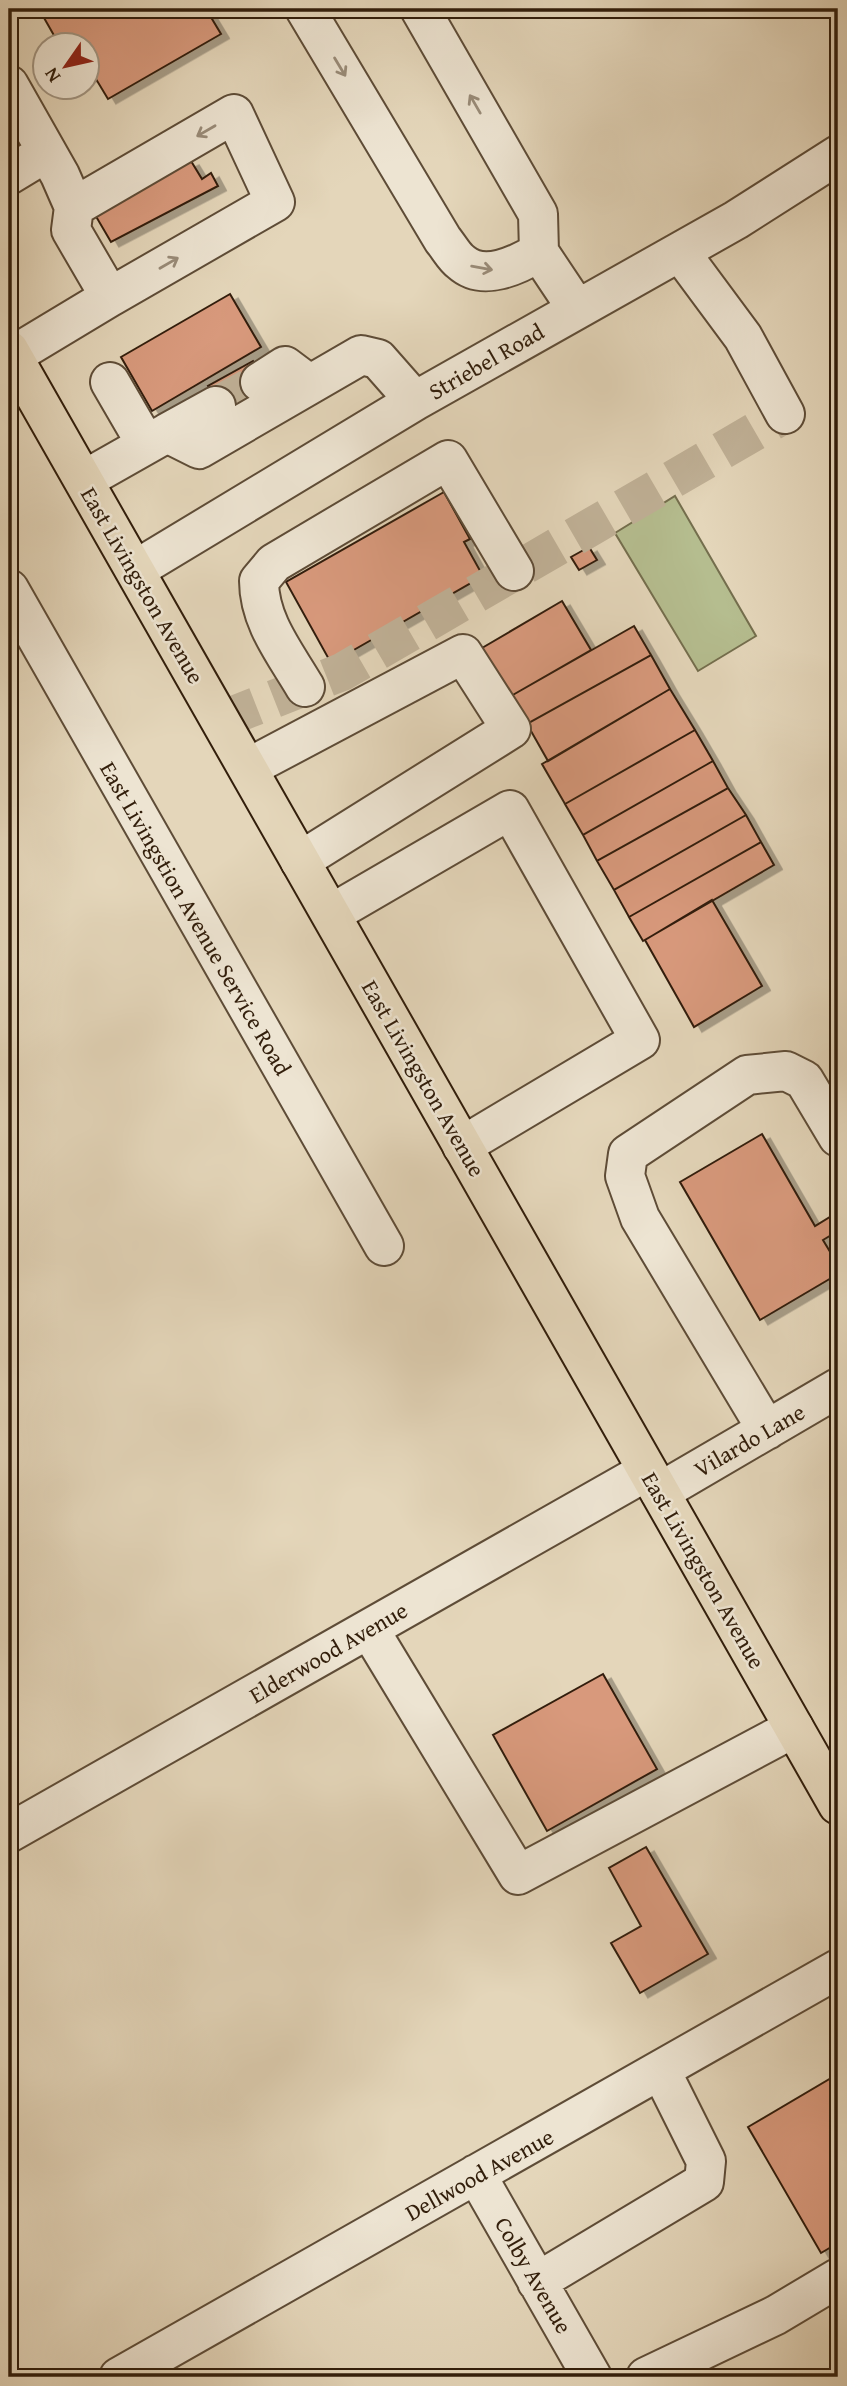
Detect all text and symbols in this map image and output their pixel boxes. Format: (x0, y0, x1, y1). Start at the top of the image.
north arrow (32, 32, 102, 102)
one-way arrow (333, 57, 347, 77)
text: N (37, 62, 67, 89)
one-way arrow (468, 94, 481, 115)
one-way arrow (196, 124, 216, 138)
one-way arrow (158, 256, 179, 269)
one-way arrow (470, 262, 493, 275)
street label: Striebel Road (422, 314, 550, 407)
street label: East Livingston Avenue (73, 480, 213, 690)
street label: East Livingstion Avenue Service Road (92, 755, 300, 1082)
street label: East Livingston Avenue (354, 973, 494, 1183)
street label: Vilardo Lane (688, 1395, 810, 1485)
street label: East Livingston Avenue (634, 1465, 774, 1675)
street label: Elderwood Avenue (243, 1593, 413, 1711)
street label: Dellwood Avenue (399, 2120, 559, 2228)
street label: Colby Avenue (487, 2211, 581, 2339)

